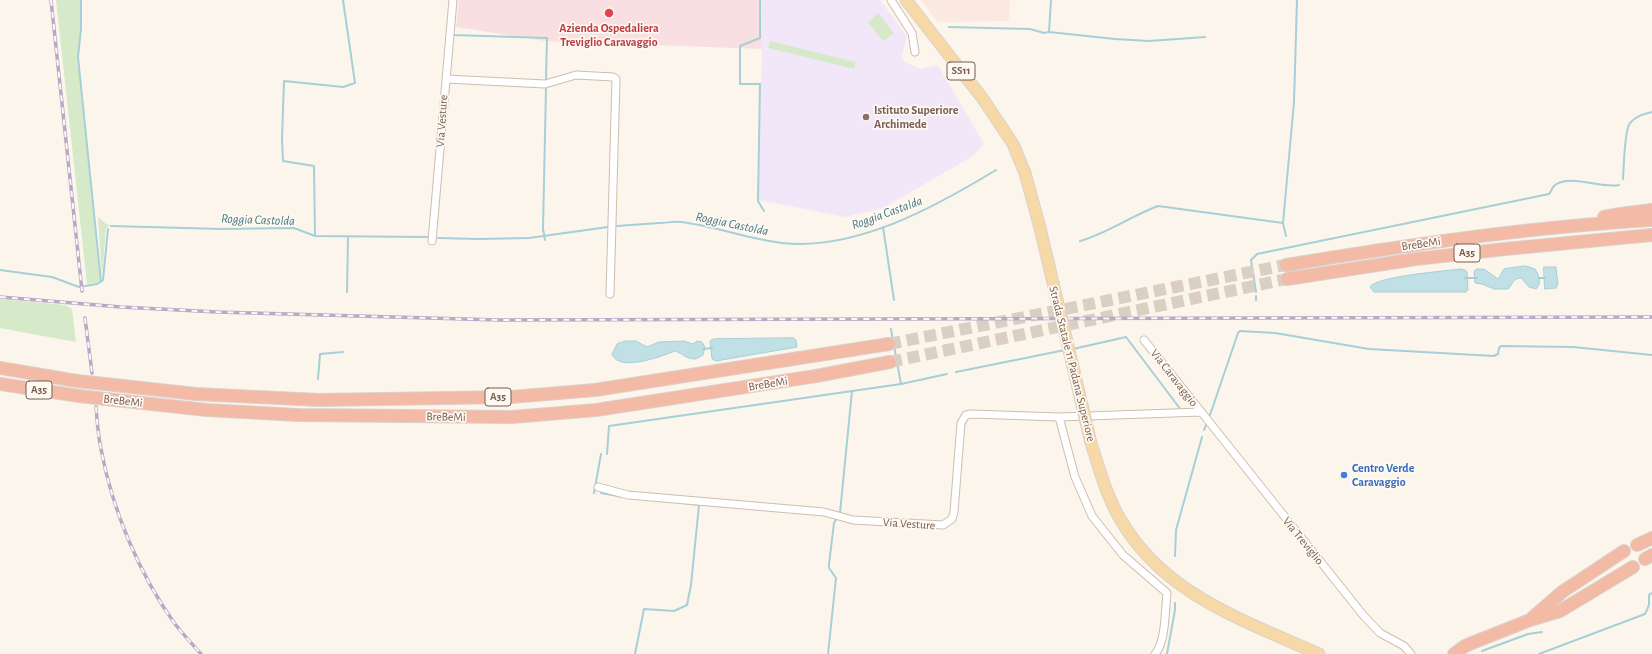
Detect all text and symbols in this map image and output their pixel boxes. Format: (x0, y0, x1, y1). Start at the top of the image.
marker: Azienda Ospedaliera Treviglio Caravaggio (603, 7, 615, 19)
place label: Azienda Ospedaliera Treviglio Caravaggio (559, 21, 659, 49)
road number: SS11 (947, 62, 975, 80)
street label: Via Vesture (433, 94, 451, 148)
place label: Istituto Superiore Archimede (874, 103, 958, 131)
marker: Istituto Superiore Archimede (861, 112, 871, 122)
water label: Roggia Castalda (849, 193, 925, 233)
water label: Roggia Castolda (694, 209, 770, 239)
water label: Roggia Castolda (221, 211, 295, 229)
street label: BreBeMi (1400, 234, 1442, 254)
road number: A35 (1454, 244, 1480, 262)
street label: Strada Statale 11 Padana Superiore (1046, 285, 1098, 443)
street label: Via Caravaggio (1147, 346, 1201, 410)
street label: BreBeMi (747, 374, 789, 394)
road number: A35 (26, 381, 52, 399)
road number: A35 (485, 388, 511, 406)
street label: BreBeMi (102, 391, 144, 411)
street label: BreBeMi (426, 409, 466, 425)
place label: Centro Verde Caravaggio (1352, 461, 1414, 489)
marker: Centro Verde Caravaggio (1339, 470, 1349, 480)
street label: Via Treviglio (1279, 514, 1327, 568)
street label: Via Vesture (882, 515, 936, 533)

